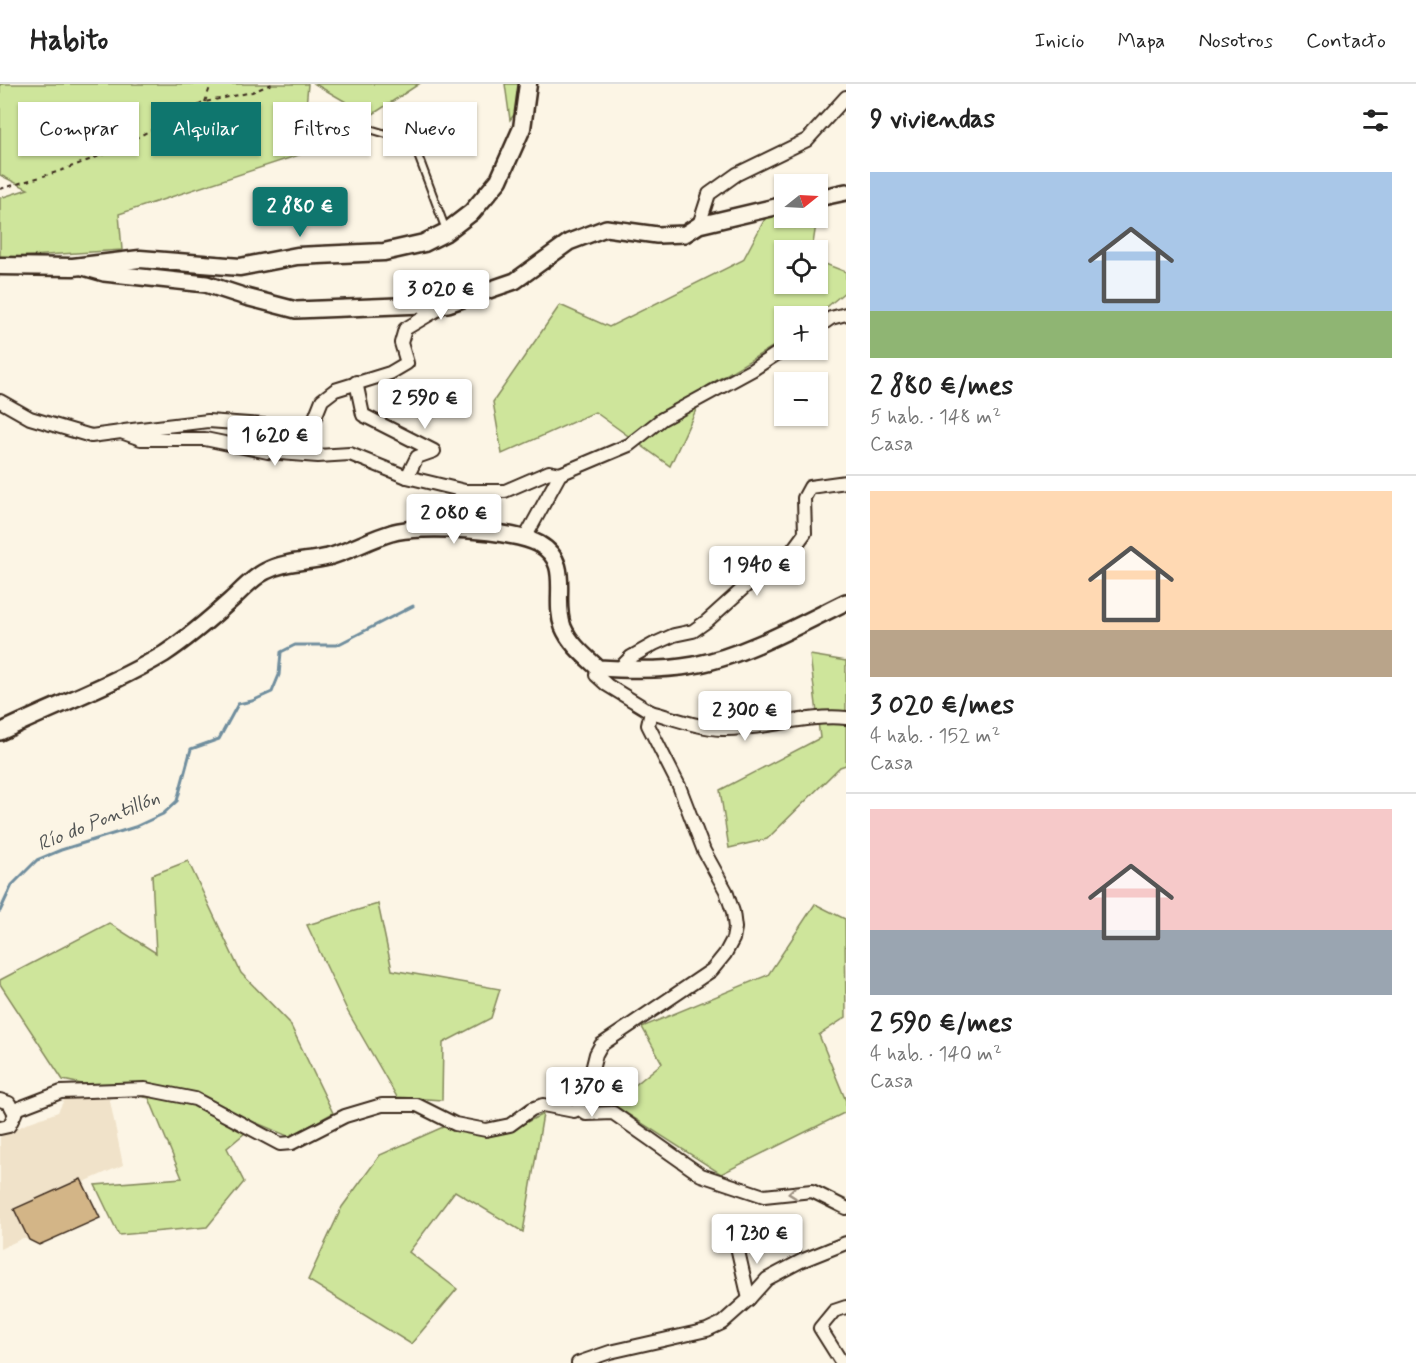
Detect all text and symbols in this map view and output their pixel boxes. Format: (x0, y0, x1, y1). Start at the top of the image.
text: Habito (30, 23, 108, 60)
text: Inicio (1035, 27, 1085, 55)
text: Mapa (1118, 27, 1165, 55)
text: Nosotros (1198, 27, 1273, 55)
text: Contacto (1306, 27, 1386, 55)
chip: Comprar (18, 102, 139, 156)
chip: Alquilar (151, 102, 261, 156)
chip: Filtros (273, 102, 371, 156)
chip: Nuevo (383, 102, 477, 156)
text: 9 viviendas (870, 103, 995, 137)
icon: filters (1359, 104, 1392, 137)
north arrow (774, 174, 828, 228)
map controls (774, 174, 828, 426)
pin: 2 880 € (245, 187, 355, 238)
text: 2 880 € (267, 193, 333, 220)
icon: home (1077, 211, 1185, 319)
button: locate (774, 240, 828, 294)
pin: 3 020 € (386, 270, 496, 321)
text: 3 020 € (407, 276, 475, 303)
button: + (774, 306, 828, 360)
text: 2 880 €/mes (870, 370, 1013, 404)
button: − (774, 372, 828, 426)
pin: 2 590 € (370, 379, 480, 430)
text: 2 590 € (392, 385, 458, 412)
text: 5 hab. · 148 m² (870, 404, 1001, 431)
pin: 1 620 € (220, 416, 330, 467)
text: 1 620 € (241, 422, 309, 449)
text: Casa (870, 431, 913, 458)
pin: 2 080 € (399, 494, 509, 545)
text: 2 080 € (420, 500, 488, 527)
icon: home (1077, 530, 1185, 638)
pin: 1 940 € (702, 546, 812, 597)
text: 1 940 € (723, 552, 791, 579)
text: 3 020 €/mes (870, 689, 1014, 723)
pin: 2 300 € (690, 691, 800, 742)
text: 2 300 € (712, 697, 778, 724)
text: 4 hab. · 152 m² (870, 723, 1000, 750)
text: Casa (870, 750, 913, 777)
water label: Río do Pontillón (33, 785, 164, 858)
icon: home (1077, 848, 1185, 956)
text: 2 590 €/mes (870, 1007, 1012, 1041)
text: 4 hab. · 140 m² (870, 1041, 1002, 1068)
pin: 1 370 € (537, 1067, 647, 1118)
text: Casa (870, 1068, 913, 1095)
text: 1 370 € (560, 1073, 624, 1100)
one-way arrow (788, 1186, 797, 1199)
pin: 1 230 € (702, 1214, 812, 1265)
text: 1 230 € (726, 1220, 788, 1247)

